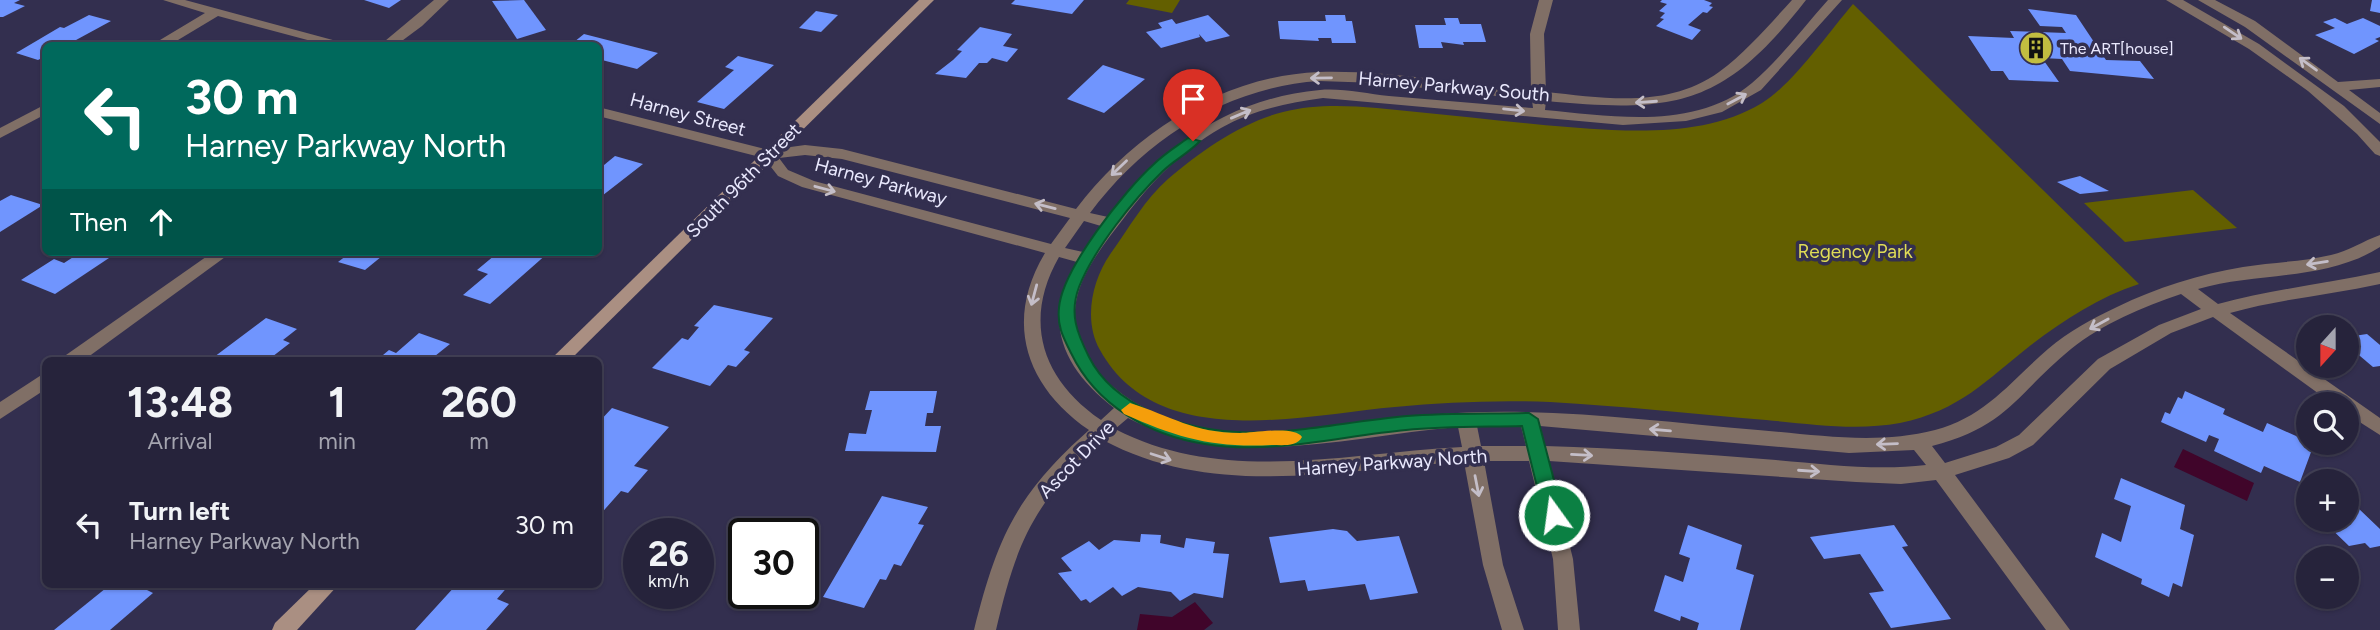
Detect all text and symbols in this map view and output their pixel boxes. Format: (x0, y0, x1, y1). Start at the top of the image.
one-way arrow (2222, 26, 2242, 40)
building icon: The ART[house] (2017, 29, 2055, 67)
place label: The ART[house] (2060, 39, 2174, 58)
one-way arrow (2299, 57, 2318, 71)
text: 30 m (185, 67, 298, 126)
street label: Harney Parkway South (1357, 67, 1551, 106)
pin (1163, 69, 1223, 141)
icon: left (70, 70, 161, 161)
one-way arrow (1310, 71, 1333, 85)
icon: arrive (1174, 80, 1212, 118)
street label: Harney Street (627, 88, 748, 141)
one-way arrow (1726, 91, 1747, 105)
one-way arrow (1635, 96, 1657, 109)
one-way arrow (1502, 104, 1525, 117)
one-way arrow (1230, 107, 1251, 120)
street label: South 96th Street (681, 118, 806, 243)
text: Harney Parkway North (185, 127, 506, 165)
street label: Harney Parkway (812, 153, 950, 210)
one-way arrow (1110, 160, 1127, 177)
one-way arrow (813, 183, 836, 196)
one-way arrow (1034, 199, 1057, 212)
icon: ahead (142, 203, 180, 241)
text: Then (70, 206, 128, 238)
park label: Regency Park (1797, 240, 1913, 263)
one-way arrow (2306, 257, 2329, 270)
one-way arrow (1027, 284, 1040, 306)
north arrow (2296, 315, 2359, 378)
map controls (2296, 315, 2359, 609)
one-way arrow (2090, 317, 2110, 331)
text: 13:48 (127, 377, 233, 428)
text: 1 (328, 377, 346, 428)
text: 260 (441, 377, 517, 428)
button: search (2296, 392, 2359, 455)
street label: Ascot Drive (1034, 416, 1119, 503)
one-way arrow (1648, 423, 1671, 436)
text: Arrival (148, 427, 213, 455)
text: min (318, 427, 356, 455)
text: m (469, 427, 489, 455)
one-way arrow (1875, 437, 1898, 450)
street label: Harney Parkway North (1296, 444, 1488, 481)
one-way arrow (1570, 449, 1593, 462)
one-way arrow (1149, 452, 1171, 464)
one-way arrow (1797, 465, 1820, 478)
button: + (2296, 469, 2359, 532)
one-way arrow (1471, 474, 1485, 497)
position arrow (1517, 478, 1591, 552)
text: Turn left (129, 495, 230, 527)
icon: left (70, 506, 108, 544)
text: 30 m (515, 509, 574, 541)
speed limit sign: 30 (728, 518, 819, 609)
text: Harney Parkway North (129, 527, 360, 555)
text: 26 (648, 533, 689, 575)
button: − (2296, 546, 2359, 609)
text: km/h (648, 570, 689, 592)

